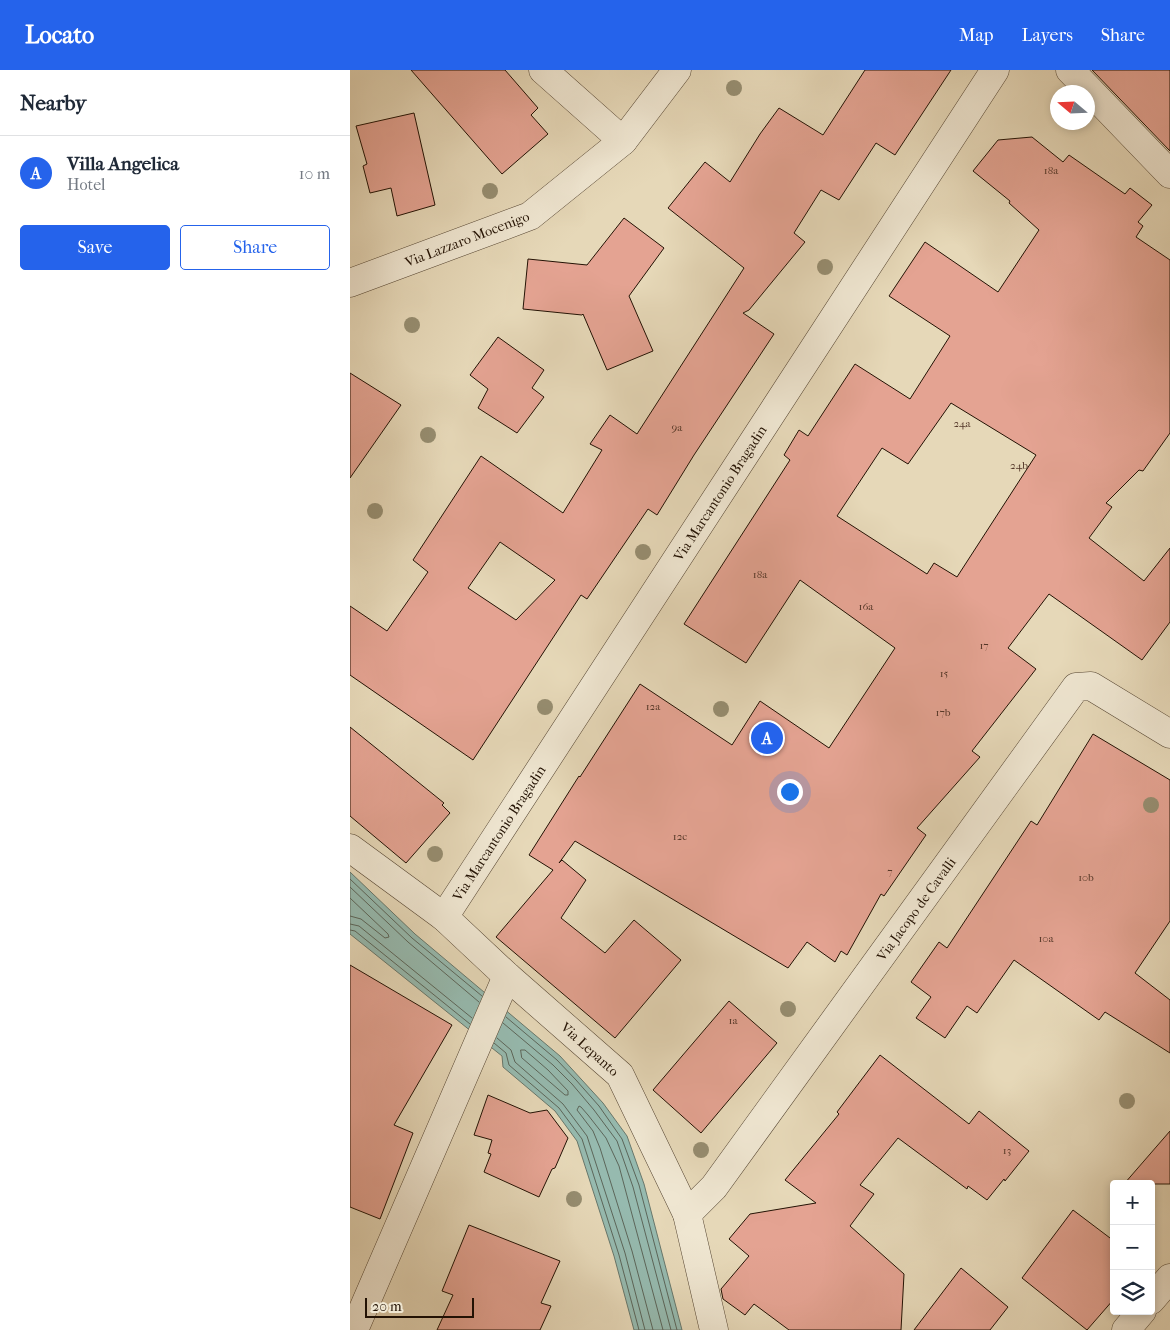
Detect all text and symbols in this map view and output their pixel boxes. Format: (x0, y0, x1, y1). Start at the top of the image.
text: Locato (25, 21, 94, 49)
text: Map (959, 25, 993, 46)
text: Layers (1021, 25, 1073, 46)
text: Share (1101, 25, 1145, 46)
north arrow (1050, 85, 1095, 130)
text: Nearby (20, 91, 86, 115)
text: Villa Angelica (67, 153, 179, 175)
text: A (31, 164, 41, 183)
text: 10 m (299, 164, 330, 183)
house number: 18a (1044, 164, 1059, 177)
text: Hotel (67, 175, 105, 194)
street label: Via Lazzaro Mocenigo (402, 208, 532, 271)
button: Save (20, 225, 170, 270)
button: Share (180, 225, 330, 270)
house number: 24a (953, 417, 972, 430)
house number: 9a (672, 421, 683, 434)
street label: Via Marcantonio Bragadin (670, 422, 771, 565)
house number: 24b (1010, 459, 1028, 472)
house number: 18a (753, 568, 768, 581)
house number: 16a (859, 600, 874, 613)
house number: 17 (979, 639, 989, 652)
house number: 15 (940, 667, 949, 680)
house number: 12a (646, 700, 661, 713)
house number: 17b (936, 706, 951, 719)
pin: A (751, 719, 783, 757)
street label: Via Marcantonio Bragadin (449, 762, 550, 905)
your location (777, 779, 803, 805)
house number: 12c (673, 830, 687, 843)
street label: Via Jacopo de Cavalli (873, 854, 960, 965)
house number: 7 (887, 865, 893, 878)
house number: 10b (1078, 871, 1094, 884)
house number: 10a (1038, 932, 1054, 945)
house number: 1a (728, 1014, 738, 1027)
street label: Via Lepanto (556, 1018, 622, 1080)
house number: 13 (1003, 1144, 1011, 1157)
map controls (1110, 1180, 1155, 1315)
button: + (1110, 1180, 1155, 1225)
button: − (1110, 1225, 1155, 1270)
button: layers (1110, 1270, 1155, 1315)
scale bar (365, 1295, 474, 1318)
text: 20 m (372, 1298, 402, 1315)

